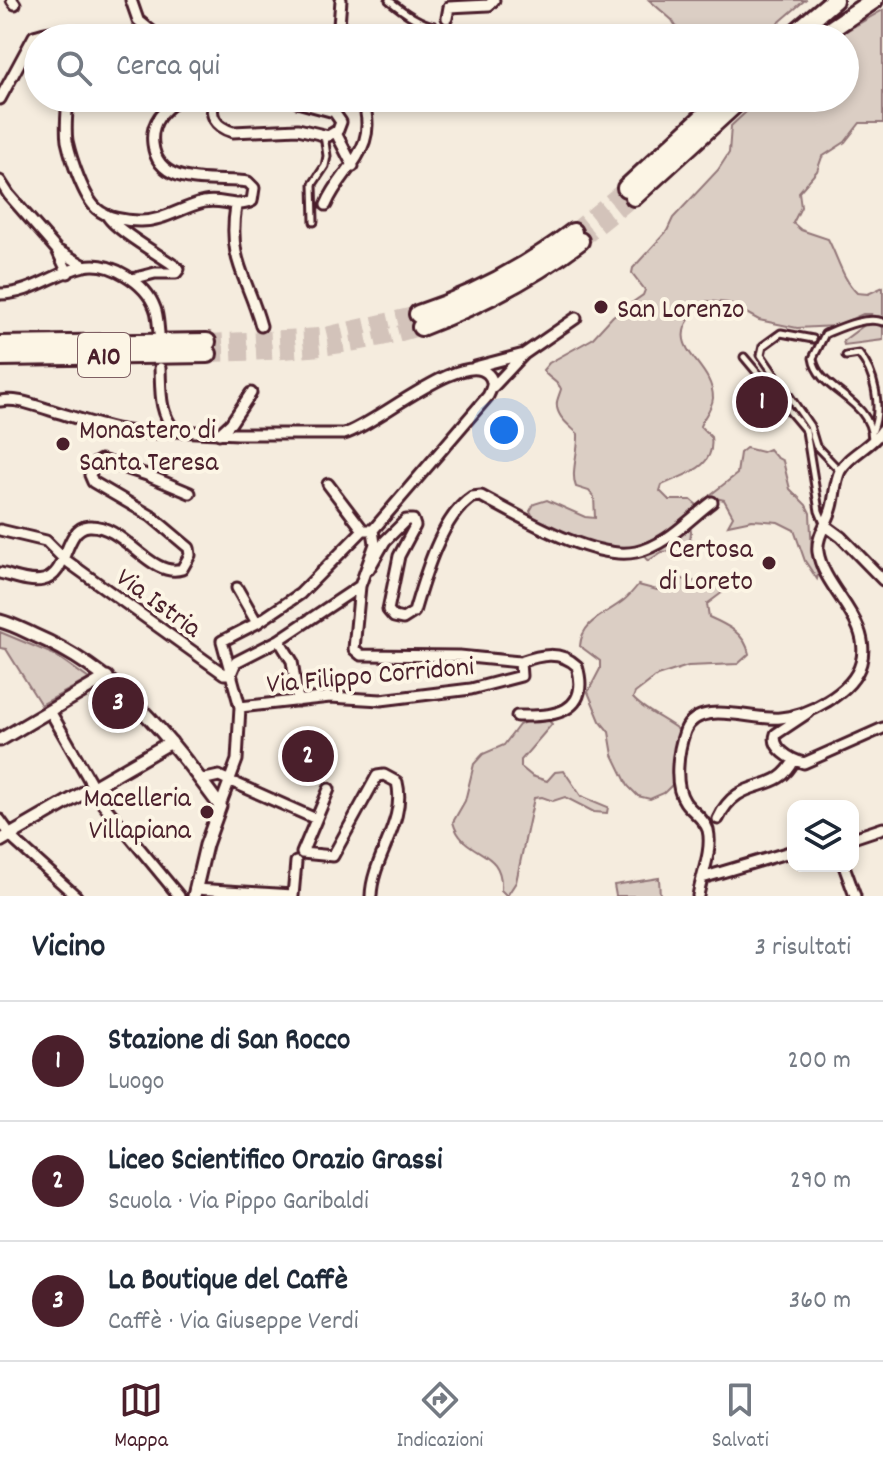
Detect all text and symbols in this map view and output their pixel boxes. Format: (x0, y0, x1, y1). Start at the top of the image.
search box (24, 24, 859, 112)
icon: search (52, 46, 96, 90)
text: Cerca qui (116, 47, 220, 90)
place label: San Lorenzo (617, 292, 745, 332)
marker: San Lorenzo (592, 298, 610, 316)
road number: A10 (78, 333, 130, 377)
pin: 1 (736, 372, 788, 432)
your location (484, 410, 524, 450)
place label: Monastero di Santa Teresa (79, 413, 219, 485)
marker: Monastero di Santa Teresa (54, 435, 72, 453)
place label: Certosa di Loreto (659, 532, 754, 604)
marker: Certosa di Loreto (760, 554, 778, 572)
street label: Via Istria (106, 560, 209, 650)
street label: Via Filippo Corridoni (265, 649, 476, 707)
pin: 3 (92, 673, 144, 733)
pin: 2 (282, 726, 334, 786)
place label: Macelleria Villapiana (84, 781, 192, 853)
map controls (787, 800, 859, 872)
button: layers (787, 800, 859, 872)
marker: Macelleria Villapiana (198, 803, 216, 821)
text: Vicino (32, 924, 105, 973)
text: 3 risultati (755, 930, 851, 967)
text: Stazione di San Rocco (108, 1021, 350, 1064)
text: 1 (55, 1043, 61, 1080)
text: 200 m (787, 1043, 851, 1080)
text: Luogo (108, 1064, 164, 1101)
text: Liceo Scientifico Orazio Grassi (108, 1141, 442, 1184)
text: 2 (52, 1163, 64, 1200)
text: 290 m (790, 1163, 851, 1200)
text: Scuola · Via Pippo Garibaldi (108, 1184, 369, 1221)
text: La Boutique del Caffè (108, 1261, 348, 1304)
text: 3 (52, 1283, 64, 1320)
text: 360 m (789, 1283, 851, 1320)
text: Caffè · Via Giuseppe Verdi (108, 1304, 359, 1341)
tab: Mappa (114, 1378, 168, 1457)
tab: Indicazioni (397, 1378, 483, 1457)
tab: Salvati (712, 1378, 769, 1457)

